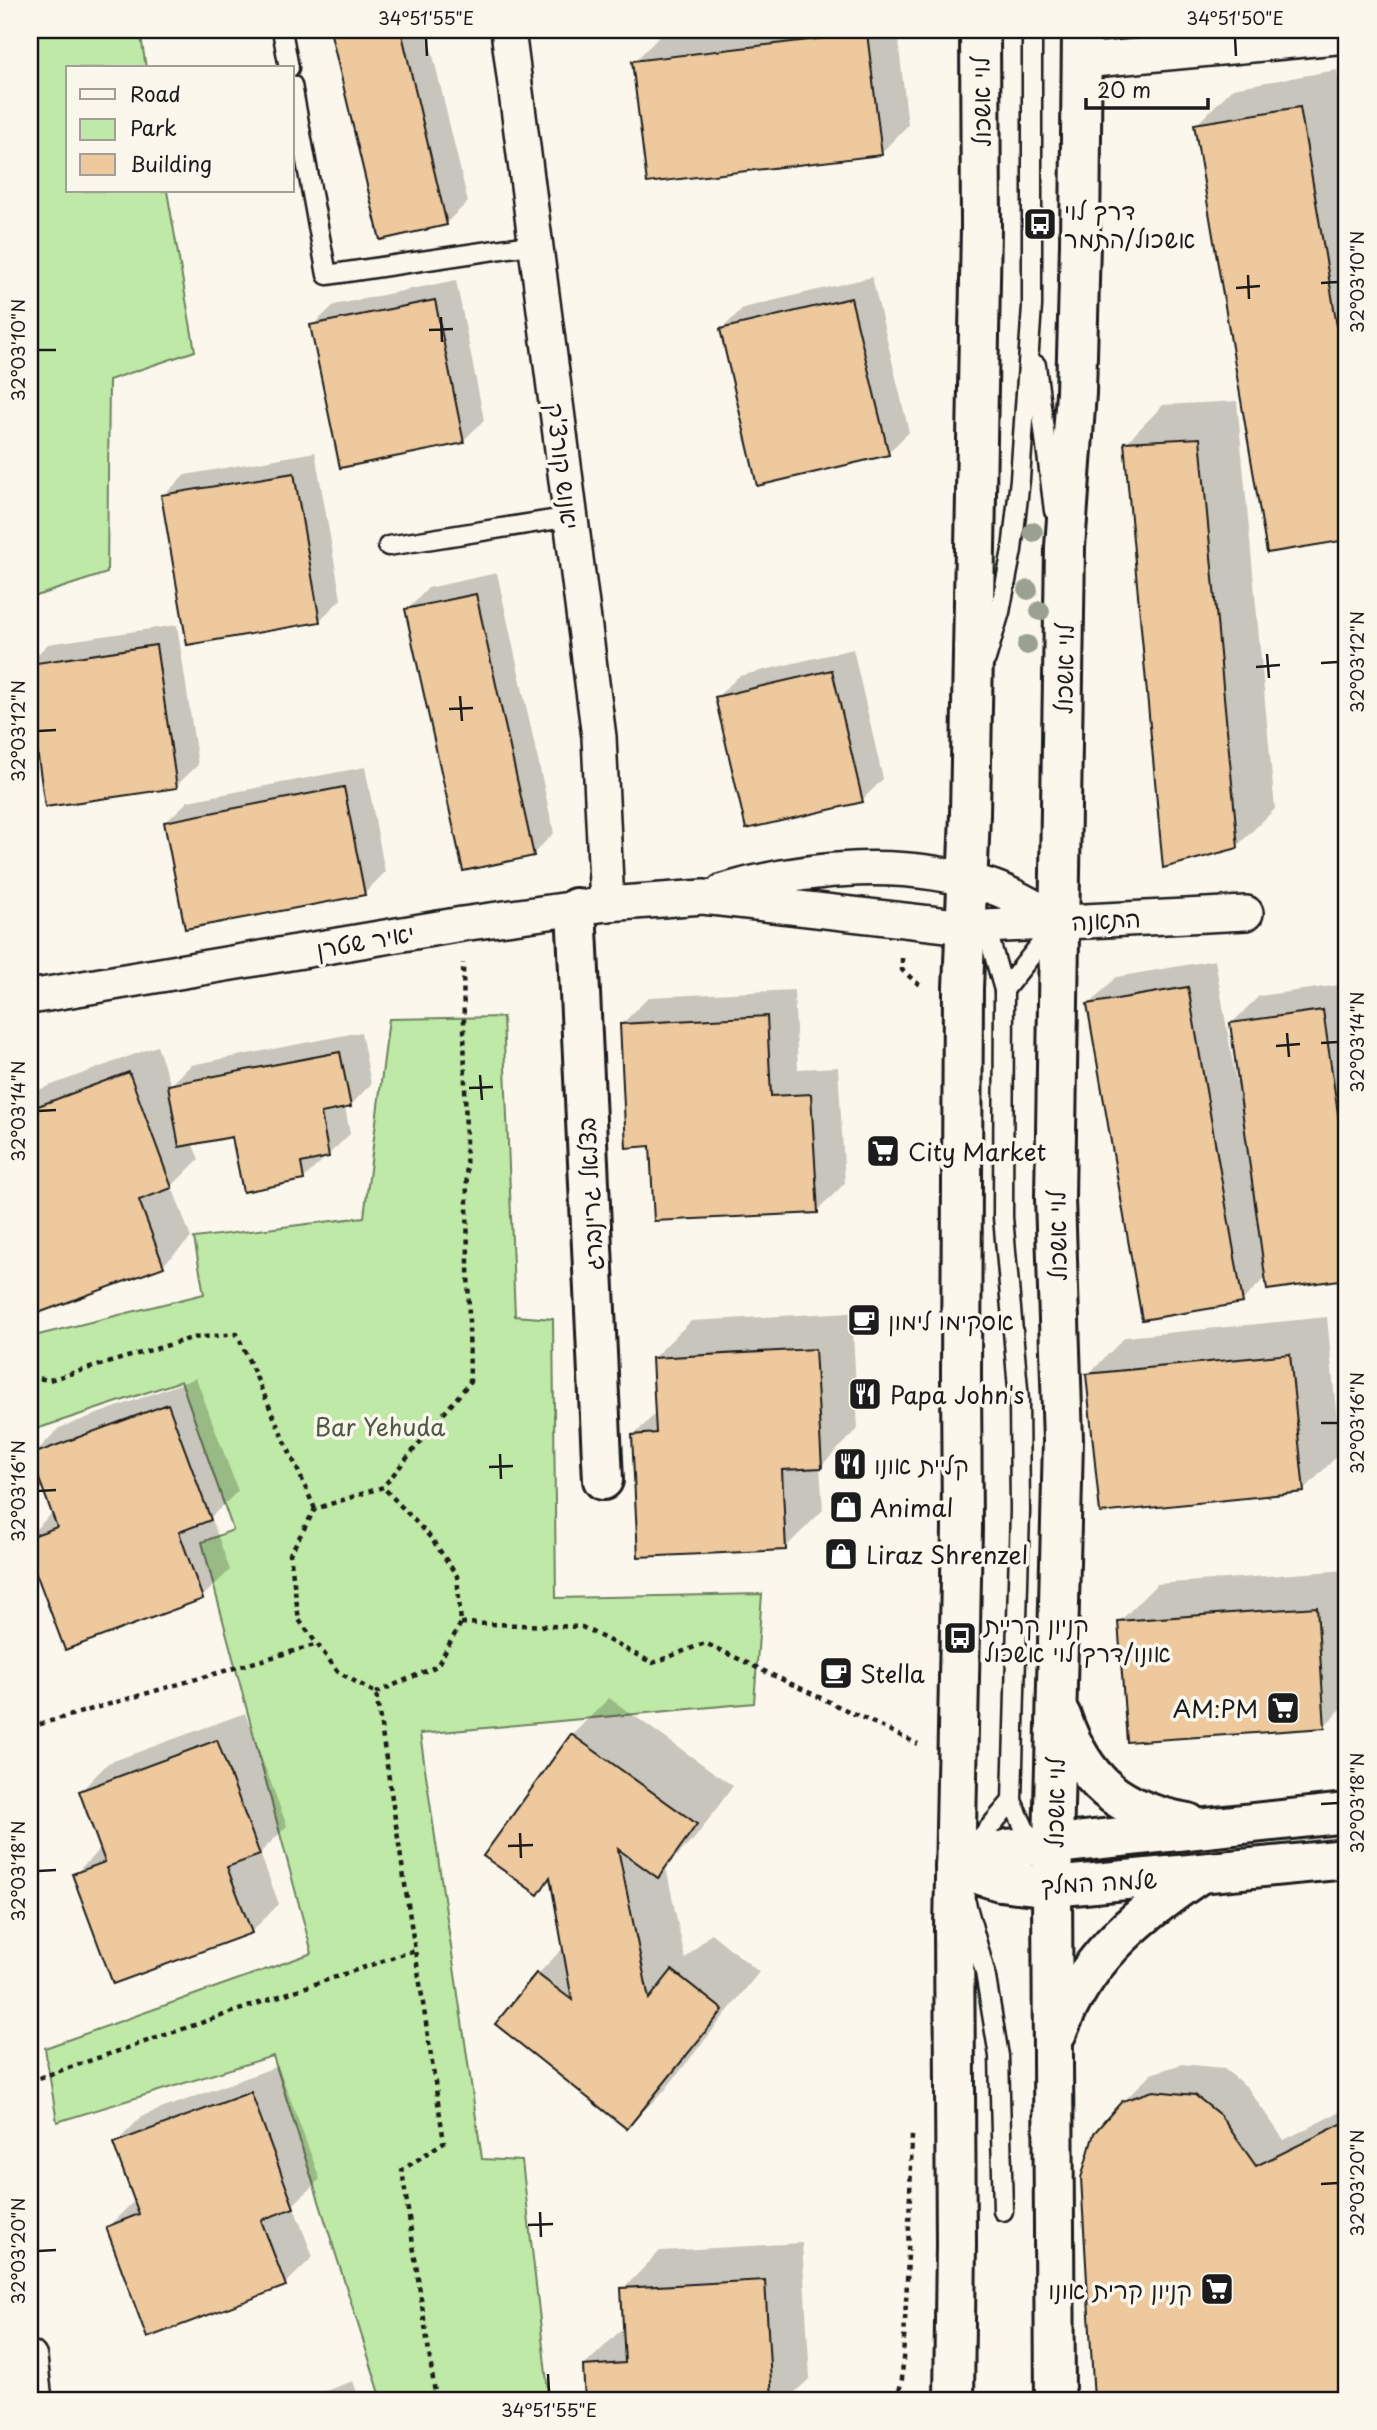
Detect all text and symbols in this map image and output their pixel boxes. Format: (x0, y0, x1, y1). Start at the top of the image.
text: 34°51'55"E (378, 4, 474, 31)
text: 34°51'50"E (1186, 4, 1284, 31)
street label: לוי אשכול (961, 55, 999, 148)
legend (66, 66, 294, 192)
scale bar (1086, 66, 1209, 110)
text: 20 m (1097, 73, 1151, 105)
text: Road (130, 77, 181, 109)
text: Park (130, 111, 177, 143)
text: Building (130, 147, 212, 179)
place label: דרך לוי אשכול/התמר (1064, 192, 1195, 256)
bus stop icon: דרך לוי אשכול/התמר (1021, 205, 1059, 243)
text: 32°03'10"N (1343, 231, 1370, 333)
text: 32°03'10"N (4, 299, 31, 401)
street label: יאנוש קורצ'ק (538, 401, 590, 531)
text: 32°03'12"N (1343, 611, 1370, 713)
street label: לוי אשכול (1044, 622, 1082, 715)
text: 32°03'12"N (4, 680, 31, 782)
street label: התאנה (1070, 899, 1142, 939)
street label: יאיר שטרן (313, 914, 417, 966)
text: 32°03'14"N (1343, 991, 1370, 1093)
text: 32°03'14"N (4, 1060, 31, 1162)
street label: בצלאל גרינברג (567, 1117, 611, 1271)
supermarket icon: City Market (864, 1132, 902, 1170)
place label: City Market (908, 1133, 1046, 1169)
street label: לוי אשכול (1037, 1189, 1075, 1282)
cafe icon: אסקימו לימון (845, 1301, 883, 1339)
place label: אסקימו לימון (888, 1302, 1014, 1338)
text: 32°03'16"N (1343, 1372, 1370, 1474)
restaurant icon: Papa John's (846, 1375, 884, 1413)
place label: Papa John's (890, 1376, 1024, 1412)
park label: Bar Yehuda (315, 1408, 445, 1444)
text: 32°03'16"N (4, 1440, 31, 1542)
restaurant icon: קליית אונו (831, 1445, 869, 1483)
place label: קליית אונו (874, 1446, 969, 1482)
shop icon: Animal (827, 1488, 865, 1526)
place label: Animal (870, 1489, 953, 1525)
shop icon: Liraz Shrenzel (822, 1535, 860, 1573)
place label: Liraz Shrenzel (866, 1536, 1028, 1572)
place label: קניון קריית אונו/דרך לוי אשכול (982, 1606, 1171, 1670)
bus stop icon: קניון קריית אונו/דרך לוי אשכול (941, 1619, 979, 1657)
cafe icon: Stella (817, 1654, 855, 1692)
place label: Stella (860, 1655, 925, 1691)
supermarket icon: AM:PM (1264, 1689, 1302, 1727)
place label: AM:PM (1173, 1690, 1258, 1726)
text: 32°03'18"N (1343, 1752, 1370, 1854)
street label: לוי אשכול (1035, 1756, 1073, 1849)
text: 32°03'18"N (4, 1820, 31, 1922)
street label: שלמה המלך (1040, 1860, 1158, 1902)
text: 32°03'20"N (1343, 2129, 1370, 2237)
text: 32°03'20"N (4, 2197, 31, 2305)
supermarket icon: קניון קרית אונו (1198, 2270, 1236, 2308)
place label: קניון קרית אונו (1048, 2271, 1192, 2307)
text: 34°51'55"E (501, 2396, 597, 2423)

